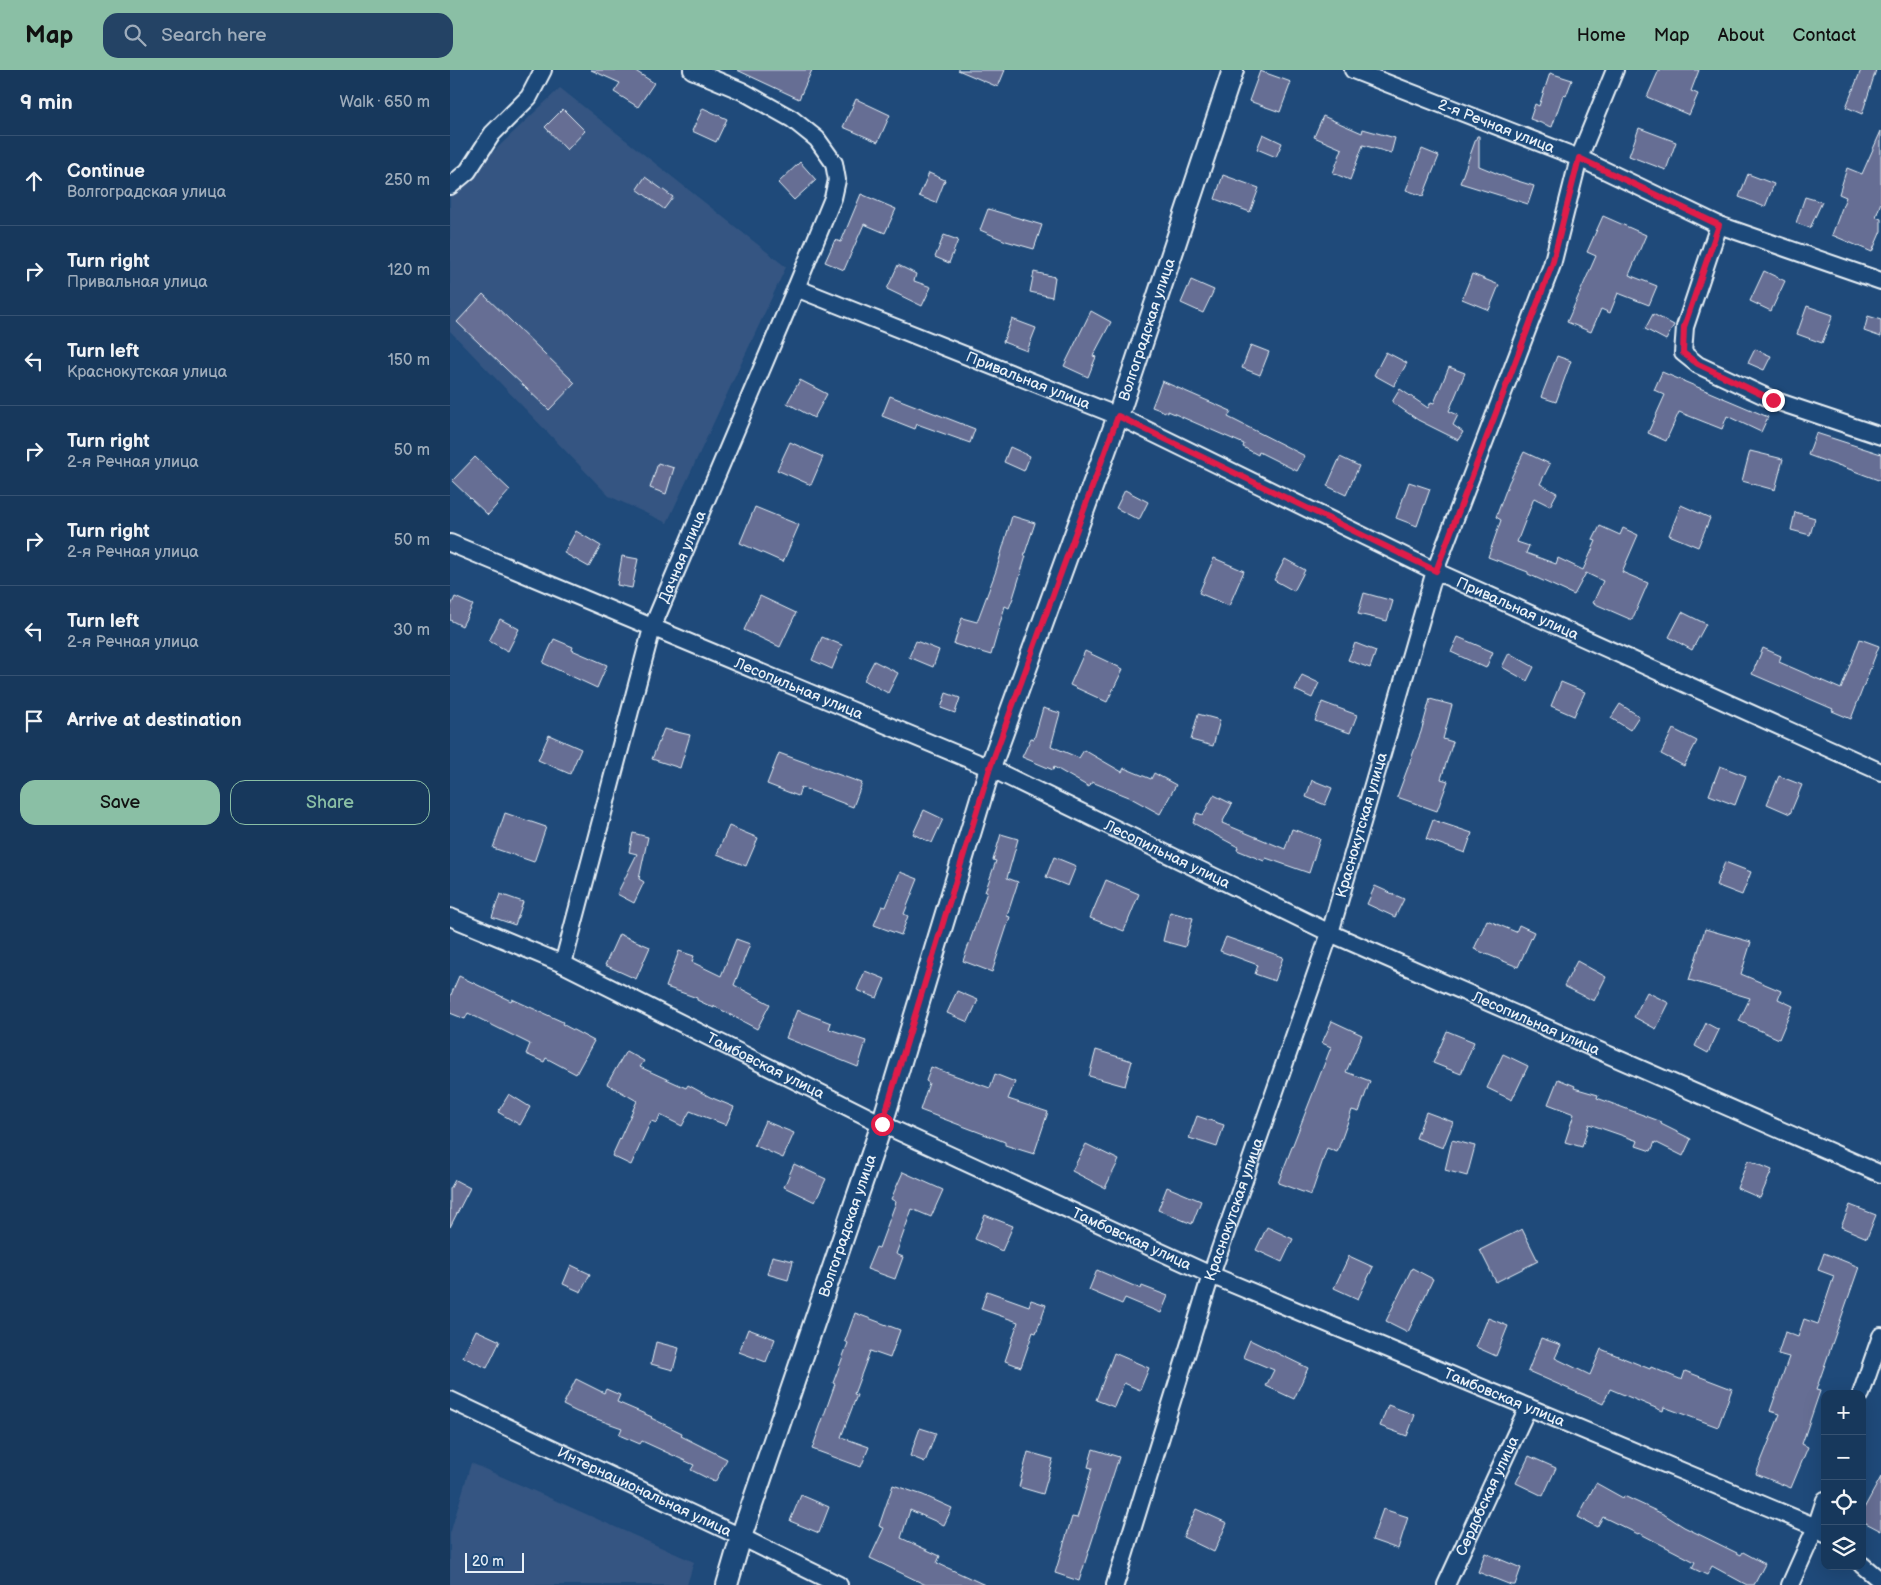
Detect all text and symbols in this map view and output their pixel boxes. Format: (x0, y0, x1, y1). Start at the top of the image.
search box (103, 13, 453, 58)
text: Map (25, 21, 73, 50)
icon: search (121, 21, 149, 49)
text: Search here (161, 24, 267, 47)
text: Home (1577, 25, 1626, 46)
text: Map (1654, 25, 1690, 46)
text: About (1718, 25, 1765, 46)
text: Contact (1793, 25, 1856, 46)
text: 9 min (20, 90, 73, 115)
text: Walk · 650 m (340, 93, 430, 112)
street label: 2-я Речная улица (1435, 95, 1558, 157)
text: Continue (67, 160, 145, 183)
icon: ahead (20, 167, 48, 195)
text: 250 m (384, 171, 430, 190)
text: Волгоградская улица (67, 183, 226, 202)
text: Turn right (67, 250, 150, 273)
street label: Волгоградская улица (1114, 256, 1179, 403)
icon: right (20, 257, 48, 285)
text: 120 m (387, 261, 430, 280)
text: Привальная улица (67, 273, 208, 292)
text: Turn left (67, 340, 139, 363)
icon: left (20, 347, 48, 375)
street label: Привальная улица (963, 347, 1093, 414)
text: 150 m (388, 351, 430, 370)
text: Краснокутская улица (67, 363, 227, 382)
route end (1762, 389, 1785, 412)
text: Turn right (67, 430, 150, 453)
icon: right (20, 437, 48, 465)
text: 50 m (394, 441, 430, 460)
text: 2-я Речная улица (67, 453, 199, 472)
street label: Дачная улица (654, 508, 710, 606)
text: Turn right (67, 520, 150, 543)
icon: right (20, 527, 48, 555)
text: 50 m (394, 531, 430, 550)
text: 2-я Речная улица (67, 543, 199, 562)
street label: Привальная улица (1453, 572, 1582, 644)
text: Turn left (67, 610, 139, 633)
icon: left (20, 617, 48, 645)
text: 30 m (393, 621, 430, 640)
text: 2-я Речная улица (67, 633, 199, 652)
street label: Лесопильная улица (731, 653, 866, 724)
icon: arrive (20, 707, 48, 735)
text: Arrive at destination (67, 709, 242, 732)
street label: Краснокутская улица (1331, 750, 1391, 900)
button: Save (20, 780, 220, 825)
button: Share (230, 780, 430, 825)
street label: Лесопильная улица (1100, 815, 1233, 893)
street label: Лесопильная улица (1469, 987, 1603, 1059)
street label: Тамбовская улица (703, 1028, 828, 1103)
route start (871, 1113, 894, 1136)
street label: Краснокутская улица (1200, 1135, 1268, 1283)
street label: Волгоградская улица (814, 1152, 880, 1299)
street label: Тамбовская улица (1069, 1203, 1195, 1274)
street label: Тамбовская улица (1441, 1364, 1568, 1431)
map controls (1821, 1390, 1866, 1570)
button: + (1821, 1390, 1866, 1435)
street label: Сердобская улица (1451, 1433, 1523, 1559)
button: − (1821, 1435, 1866, 1480)
street label: Интернациональная улица (554, 1442, 735, 1541)
button: locate (1821, 1480, 1866, 1525)
button: layers (1821, 1525, 1866, 1570)
scale bar (465, 1550, 524, 1573)
text: 20 m (472, 1553, 504, 1570)

